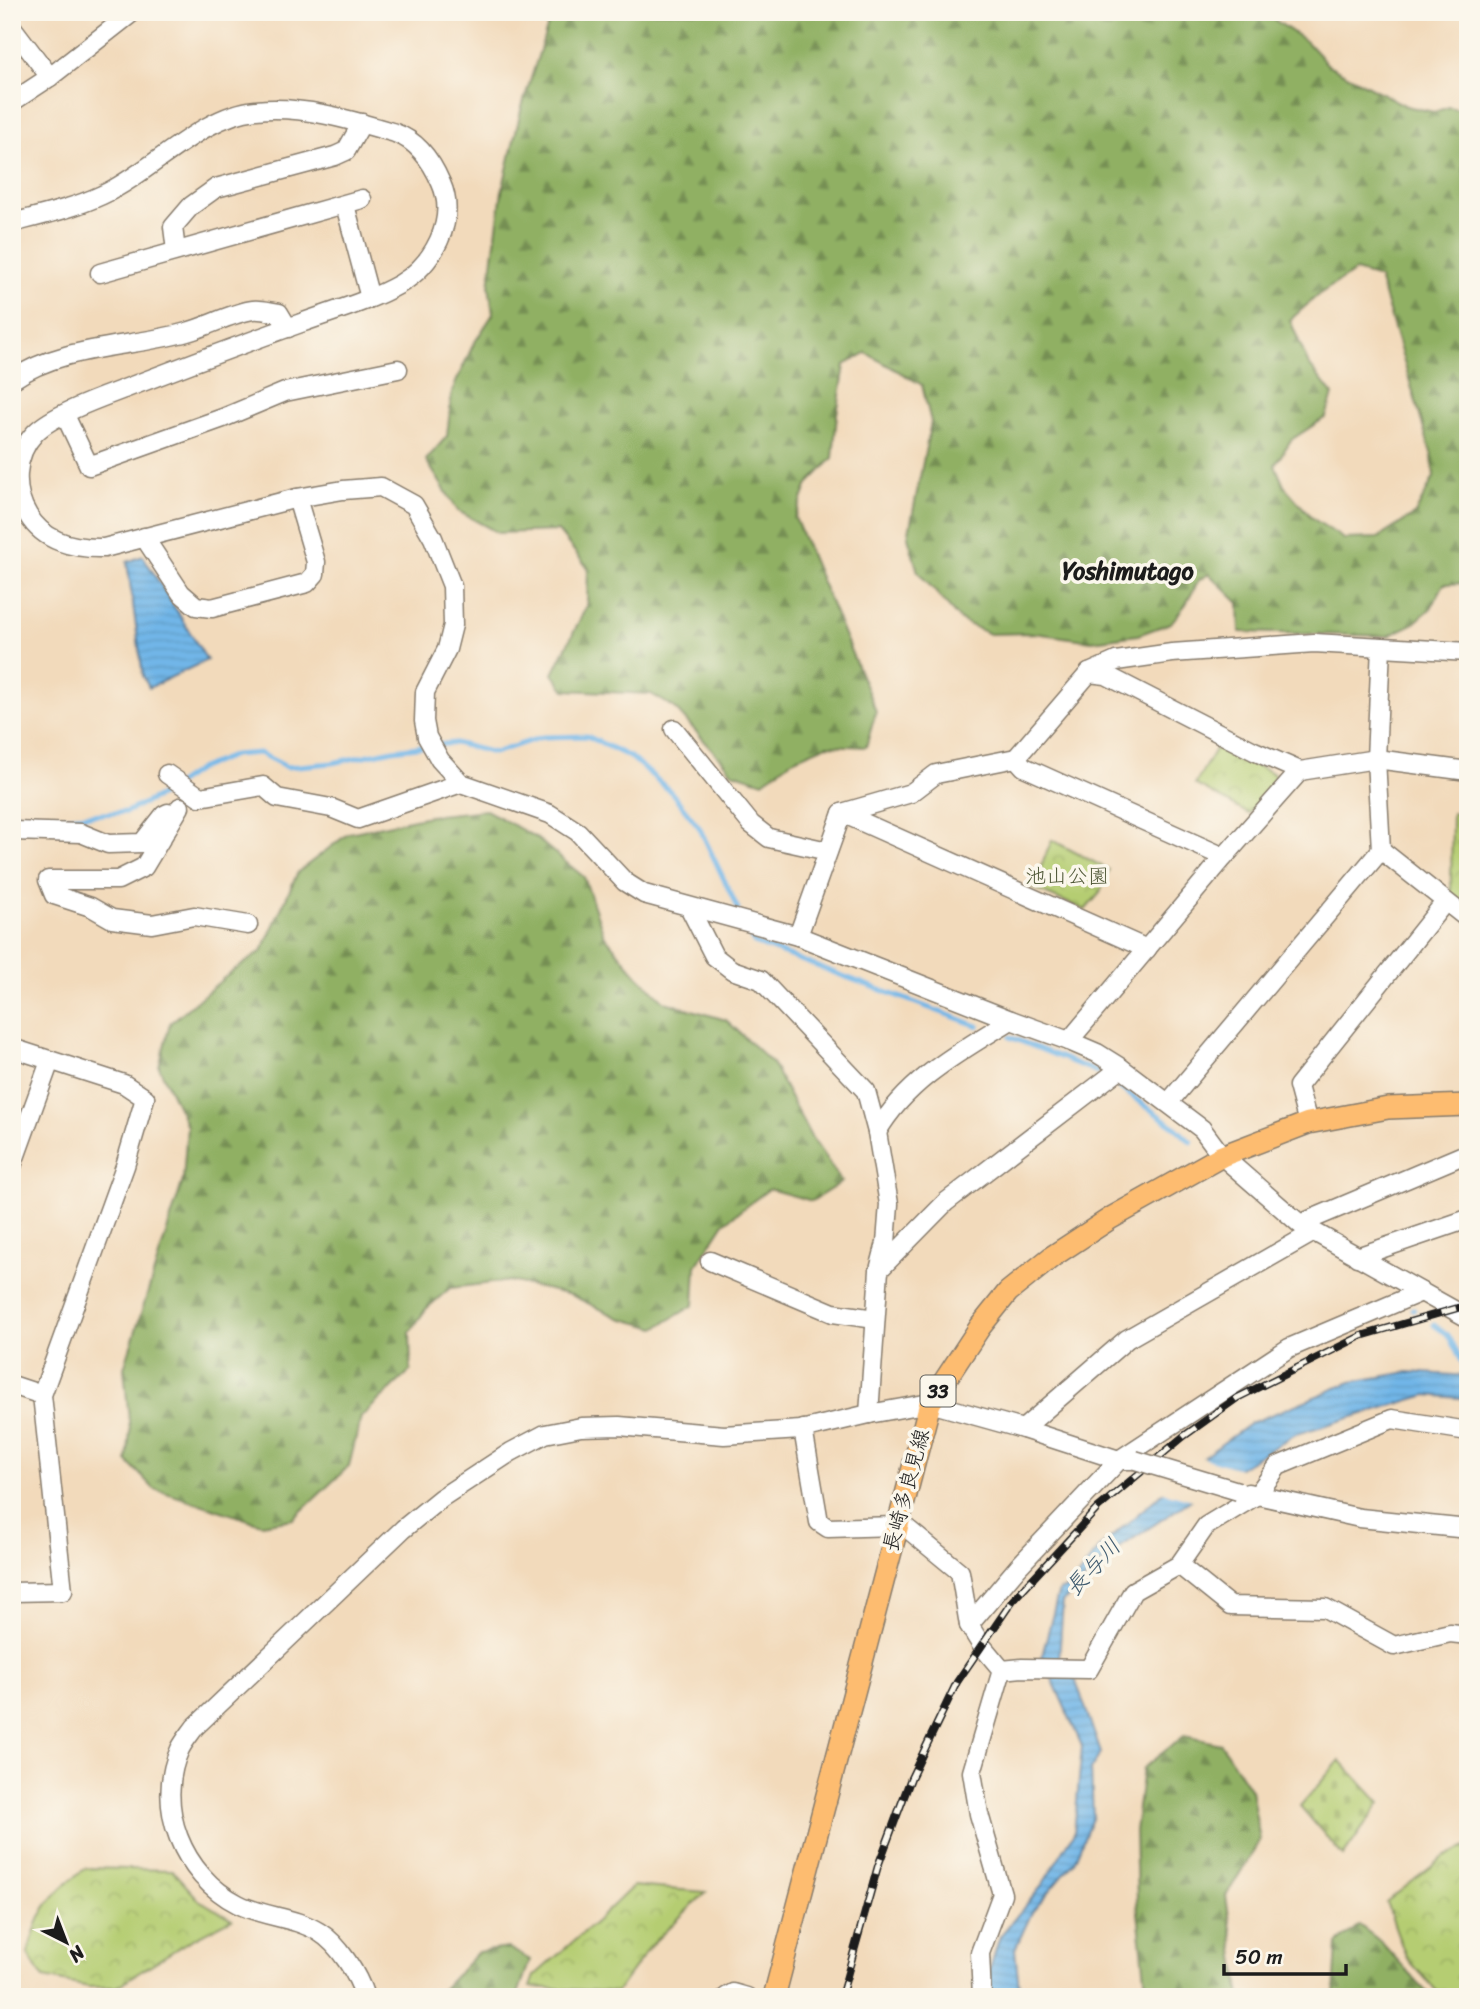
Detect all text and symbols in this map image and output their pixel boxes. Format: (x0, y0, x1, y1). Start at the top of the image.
district label: Yoshimutago (1062, 550, 1194, 592)
park label: 池山公園 (1025, 857, 1109, 895)
road number: 33 (920, 1376, 956, 1406)
street label: 長崎多良見線 (871, 1424, 941, 1556)
water label: 長与川 (1054, 1528, 1132, 1606)
north arrow (32, 1908, 102, 1978)
scale bar (1224, 1932, 1347, 1976)
text: N (60, 1937, 94, 1971)
text: 50 m (1235, 1938, 1283, 1976)

